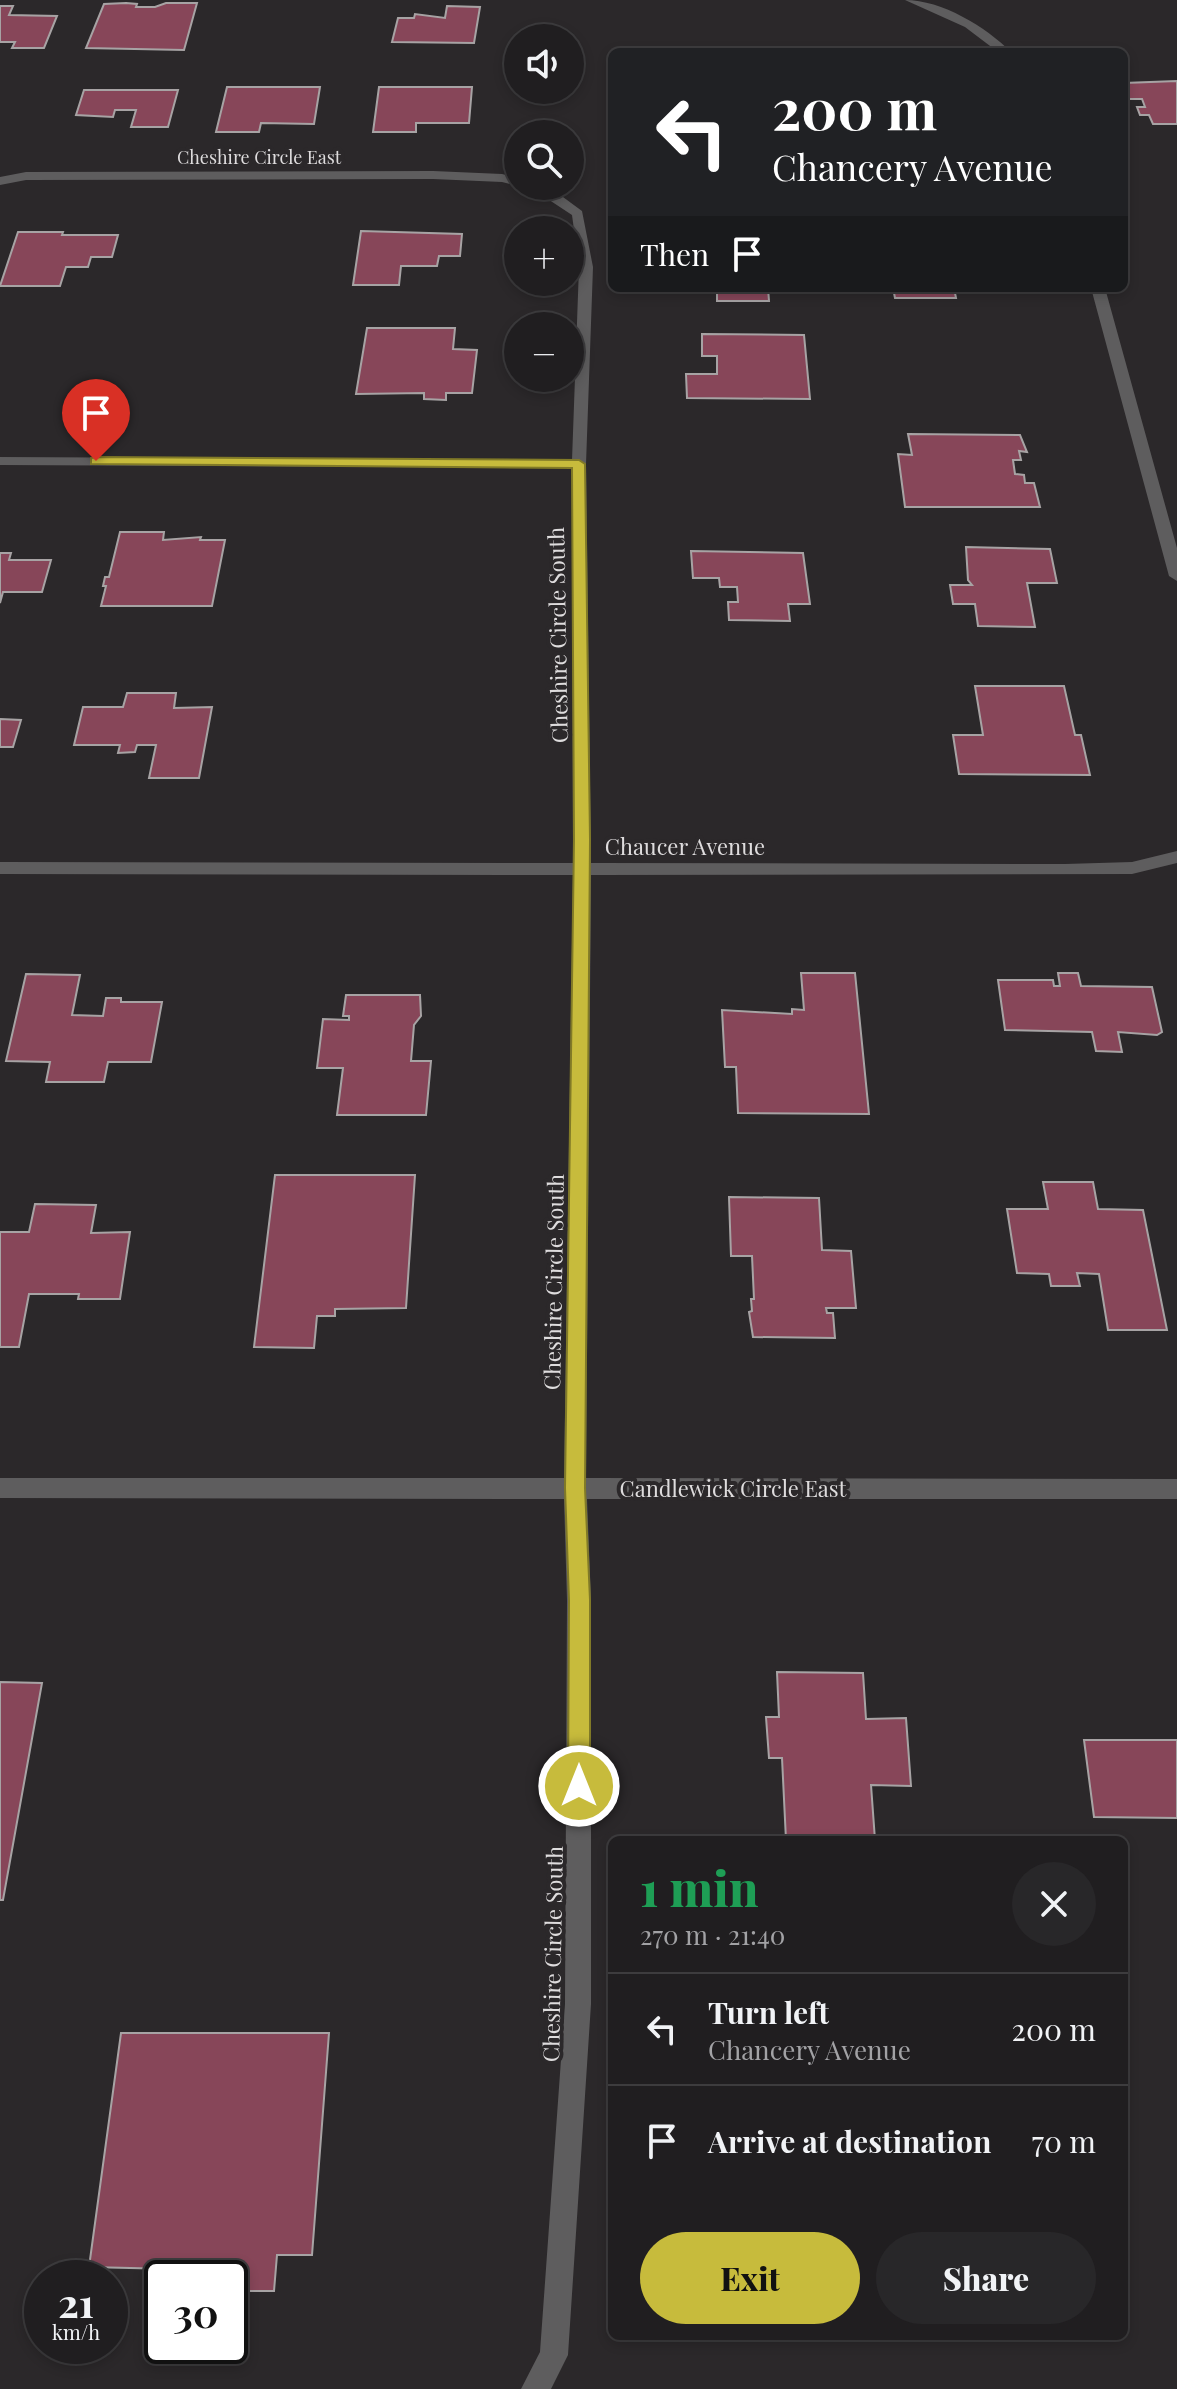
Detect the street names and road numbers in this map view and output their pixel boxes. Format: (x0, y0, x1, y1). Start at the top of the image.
street label: Cheshire Circle East (177, 145, 342, 169)
street label: Cheshire Circle South (540, 527, 574, 743)
street label: Chaucer Avenue (605, 831, 765, 861)
street label: Cheshire Circle South (536, 1174, 570, 1390)
street label: Candlewick Circle East (620, 1473, 848, 1503)
street label: Cheshire Circle South (535, 1846, 569, 2062)

